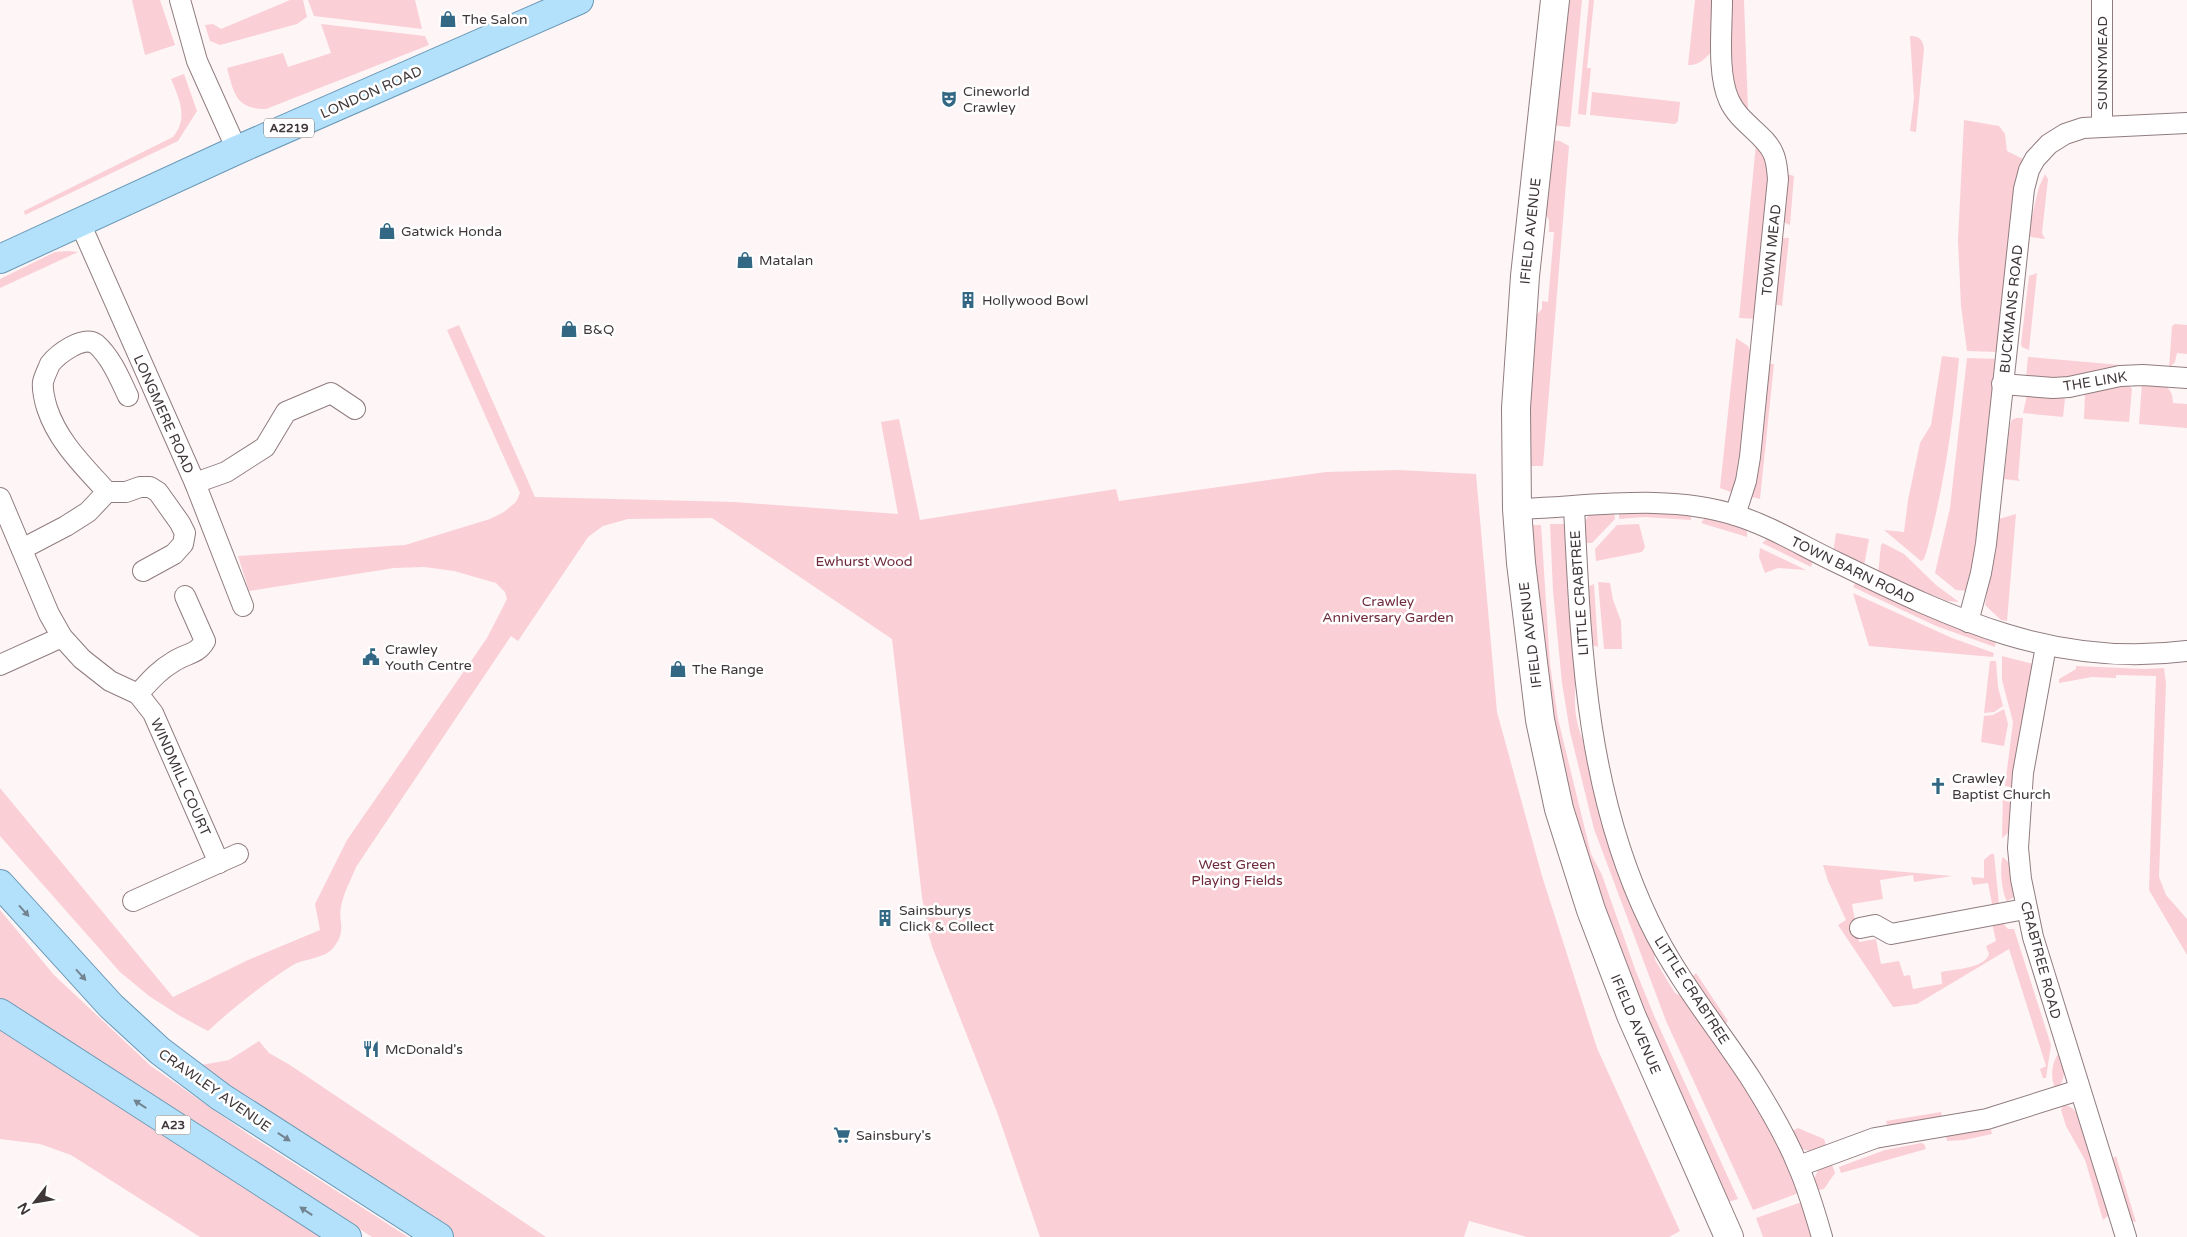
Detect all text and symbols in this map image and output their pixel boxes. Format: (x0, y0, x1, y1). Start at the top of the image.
shop icon: The Salon (438, 9, 458, 29)
place label: The Salon (462, 11, 528, 28)
street label: SUNNYMEAD (2094, 16, 2111, 110)
street label: LONDON ROAD (318, 62, 425, 122)
place label: Cineworld Crawley (963, 83, 1030, 116)
theatre icon: Cineworld Crawley (939, 89, 959, 109)
road number: A2219 (264, 119, 314, 138)
street label: IFIELD AVENUE (1516, 177, 1545, 285)
street label: TOWN MEAD (1758, 203, 1785, 297)
shop icon: Gatwick Honda (377, 221, 397, 241)
place label: Gatwick Honda (401, 223, 502, 240)
street label: BUCKMANS ROAD (1996, 244, 2027, 374)
shop icon: Matalan (735, 250, 755, 270)
place label: Matalan (759, 252, 813, 269)
building icon: Hollywood Bowl (958, 290, 978, 310)
place label: Hollywood Bowl (982, 292, 1088, 309)
shop icon: B&Q (559, 319, 579, 339)
place label: B&Q (583, 321, 614, 338)
street label: LONGMERE ROAD (130, 352, 197, 476)
street label: THE LINK (2062, 368, 2128, 395)
street label: LITTLE CRABTREE (1567, 530, 1592, 656)
street label: TOWN BARN ROAD (1788, 533, 1917, 608)
park label: Ewhurst Wood (815, 553, 913, 570)
street label: IFIELD AVENUE (1516, 581, 1545, 689)
park label: Crawley Anniversary Garden (1322, 593, 1454, 626)
place label: Crawley Youth Centre (385, 641, 472, 674)
public building icon: Crawley Youth Centre (361, 647, 381, 667)
shop icon: The Range (668, 659, 688, 679)
place label: The Range (692, 661, 764, 678)
street label: WINDMILL COURT (147, 716, 214, 839)
place label: Crawley Baptist Church (1952, 770, 2051, 803)
church icon: Crawley Baptist Church (1928, 776, 1948, 796)
park label: West Green Playing Fields (1191, 856, 1283, 889)
street label: CRABTREE ROAD (2017, 899, 2064, 1021)
place label: Sainsburys Click & Collect (899, 902, 995, 935)
one-way arrow (19, 905, 30, 918)
building icon: Sainsburys Click & Collect (875, 908, 895, 928)
street label: LITTLE CRABTREE (1650, 933, 1733, 1048)
one-way arrow (75, 969, 87, 981)
street label: IFIELD AVENUE (1607, 972, 1664, 1077)
restaurant icon: McDonald's (361, 1039, 381, 1059)
place label: McDonald's (385, 1041, 463, 1058)
street label: CRAWLEY AVENUE (155, 1045, 274, 1136)
one-way arrow (133, 1099, 147, 1109)
road number: A23 (156, 1116, 190, 1134)
supermarket icon: Sainsbury's (832, 1125, 852, 1145)
place label: Sainsbury's (856, 1127, 932, 1144)
one-way arrow (277, 1133, 290, 1142)
north arrow (10, 1177, 60, 1227)
text: N (14, 1199, 34, 1218)
one-way arrow (299, 1206, 313, 1215)

